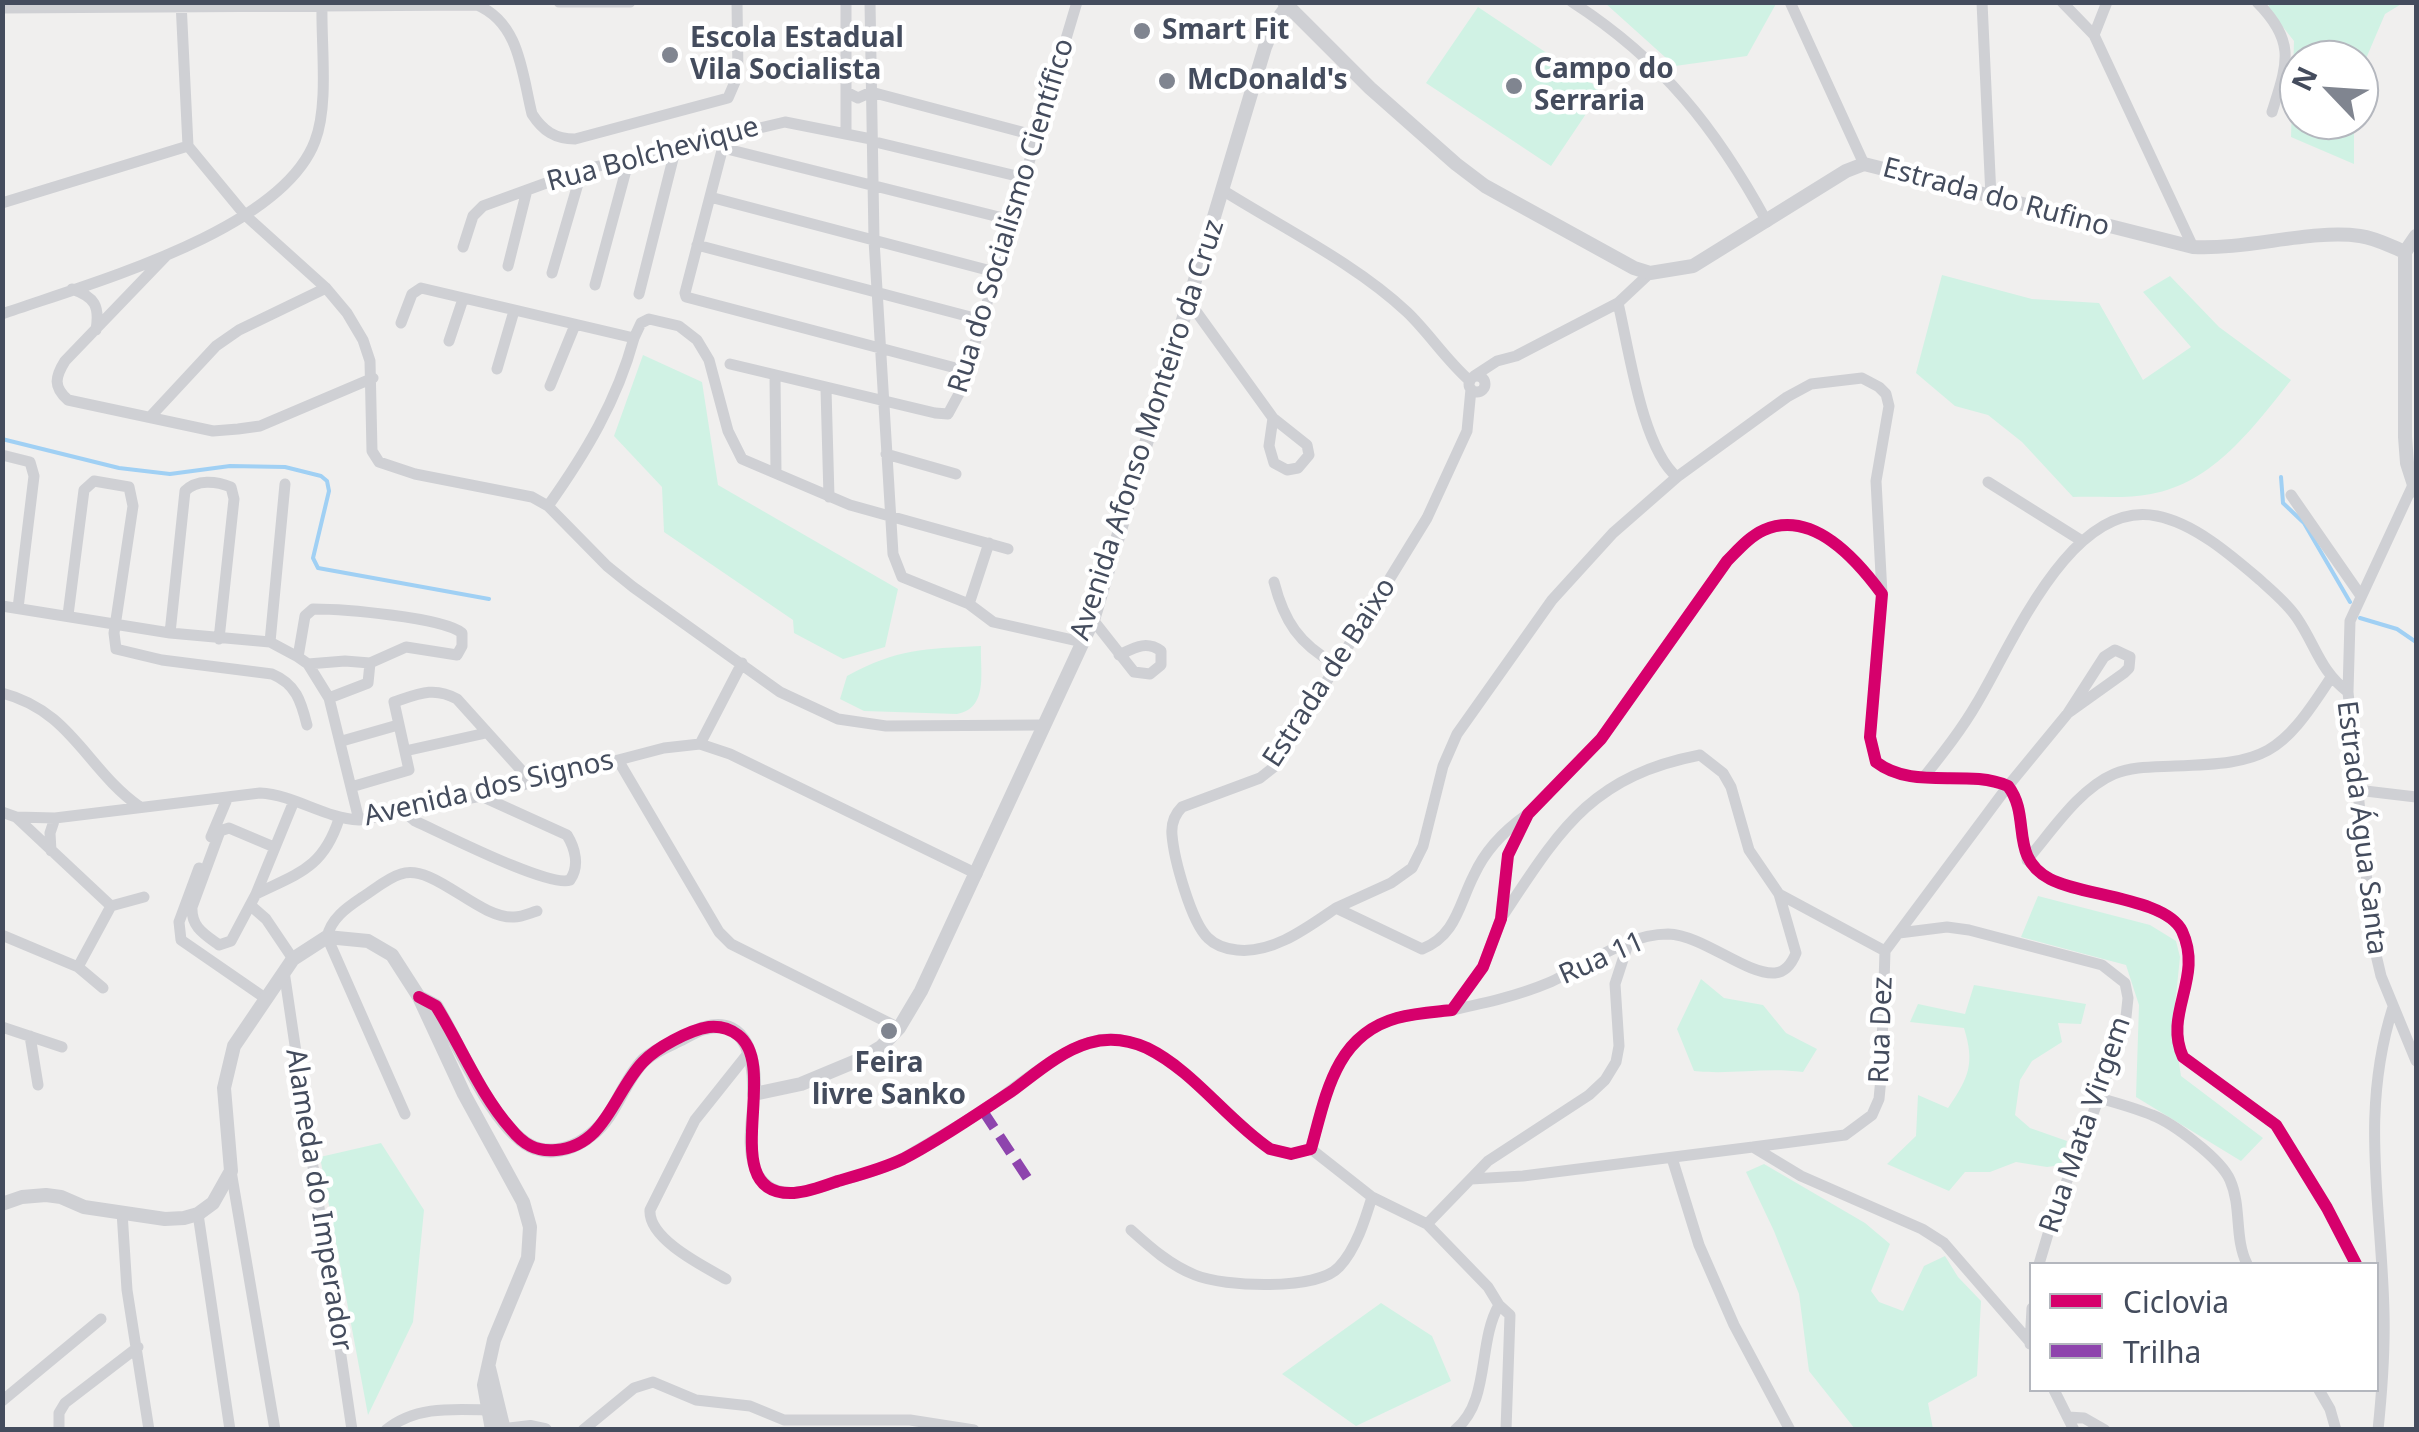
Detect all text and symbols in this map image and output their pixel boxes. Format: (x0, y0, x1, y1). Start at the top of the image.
place label: Smart Fit (1162, 14, 1289, 48)
marker: Smart Fit (1131, 20, 1153, 42)
place label: Escola Estadual Vila Socialista (690, 22, 904, 88)
street label: Rua do Socialismo Científico (942, 35, 1082, 397)
north arrow (2279, 40, 2379, 140)
marker: Escola Estadual Vila Socialista (659, 44, 681, 66)
place label: Campo do Serraria (1534, 53, 1674, 119)
text: N (2282, 60, 2326, 97)
place label: McDonald's (1187, 64, 1348, 98)
marker: McDonald's (1156, 70, 1178, 92)
marker: Campo do Serraria (1503, 75, 1525, 97)
street label: Rua Bolchevique (543, 111, 763, 199)
street label: Estrada do Rufino (1879, 152, 2113, 244)
street label: Avenida Afonso Monteiro da Cruz (1064, 216, 1232, 644)
street label: Estrada de Baixo (1256, 572, 1404, 774)
street label: Estrada Água Santa (2329, 699, 2393, 957)
street label: Avenida dos Signos (361, 744, 617, 834)
street label: Rua 11 (1554, 925, 1650, 993)
street label: Rua Dez (1863, 976, 1901, 1084)
street label: Rua Mata Virgem (2033, 1012, 2139, 1238)
marker: Feira livre Sanko (878, 1020, 900, 1042)
street label: Alameda do Imperador (278, 1046, 358, 1354)
place label: Feira livre Sanko (812, 1047, 966, 1113)
legend (2029, 1262, 2379, 1392)
text: Ciclovia (2123, 1281, 2229, 1322)
text: Trilha (2123, 1331, 2201, 1372)

